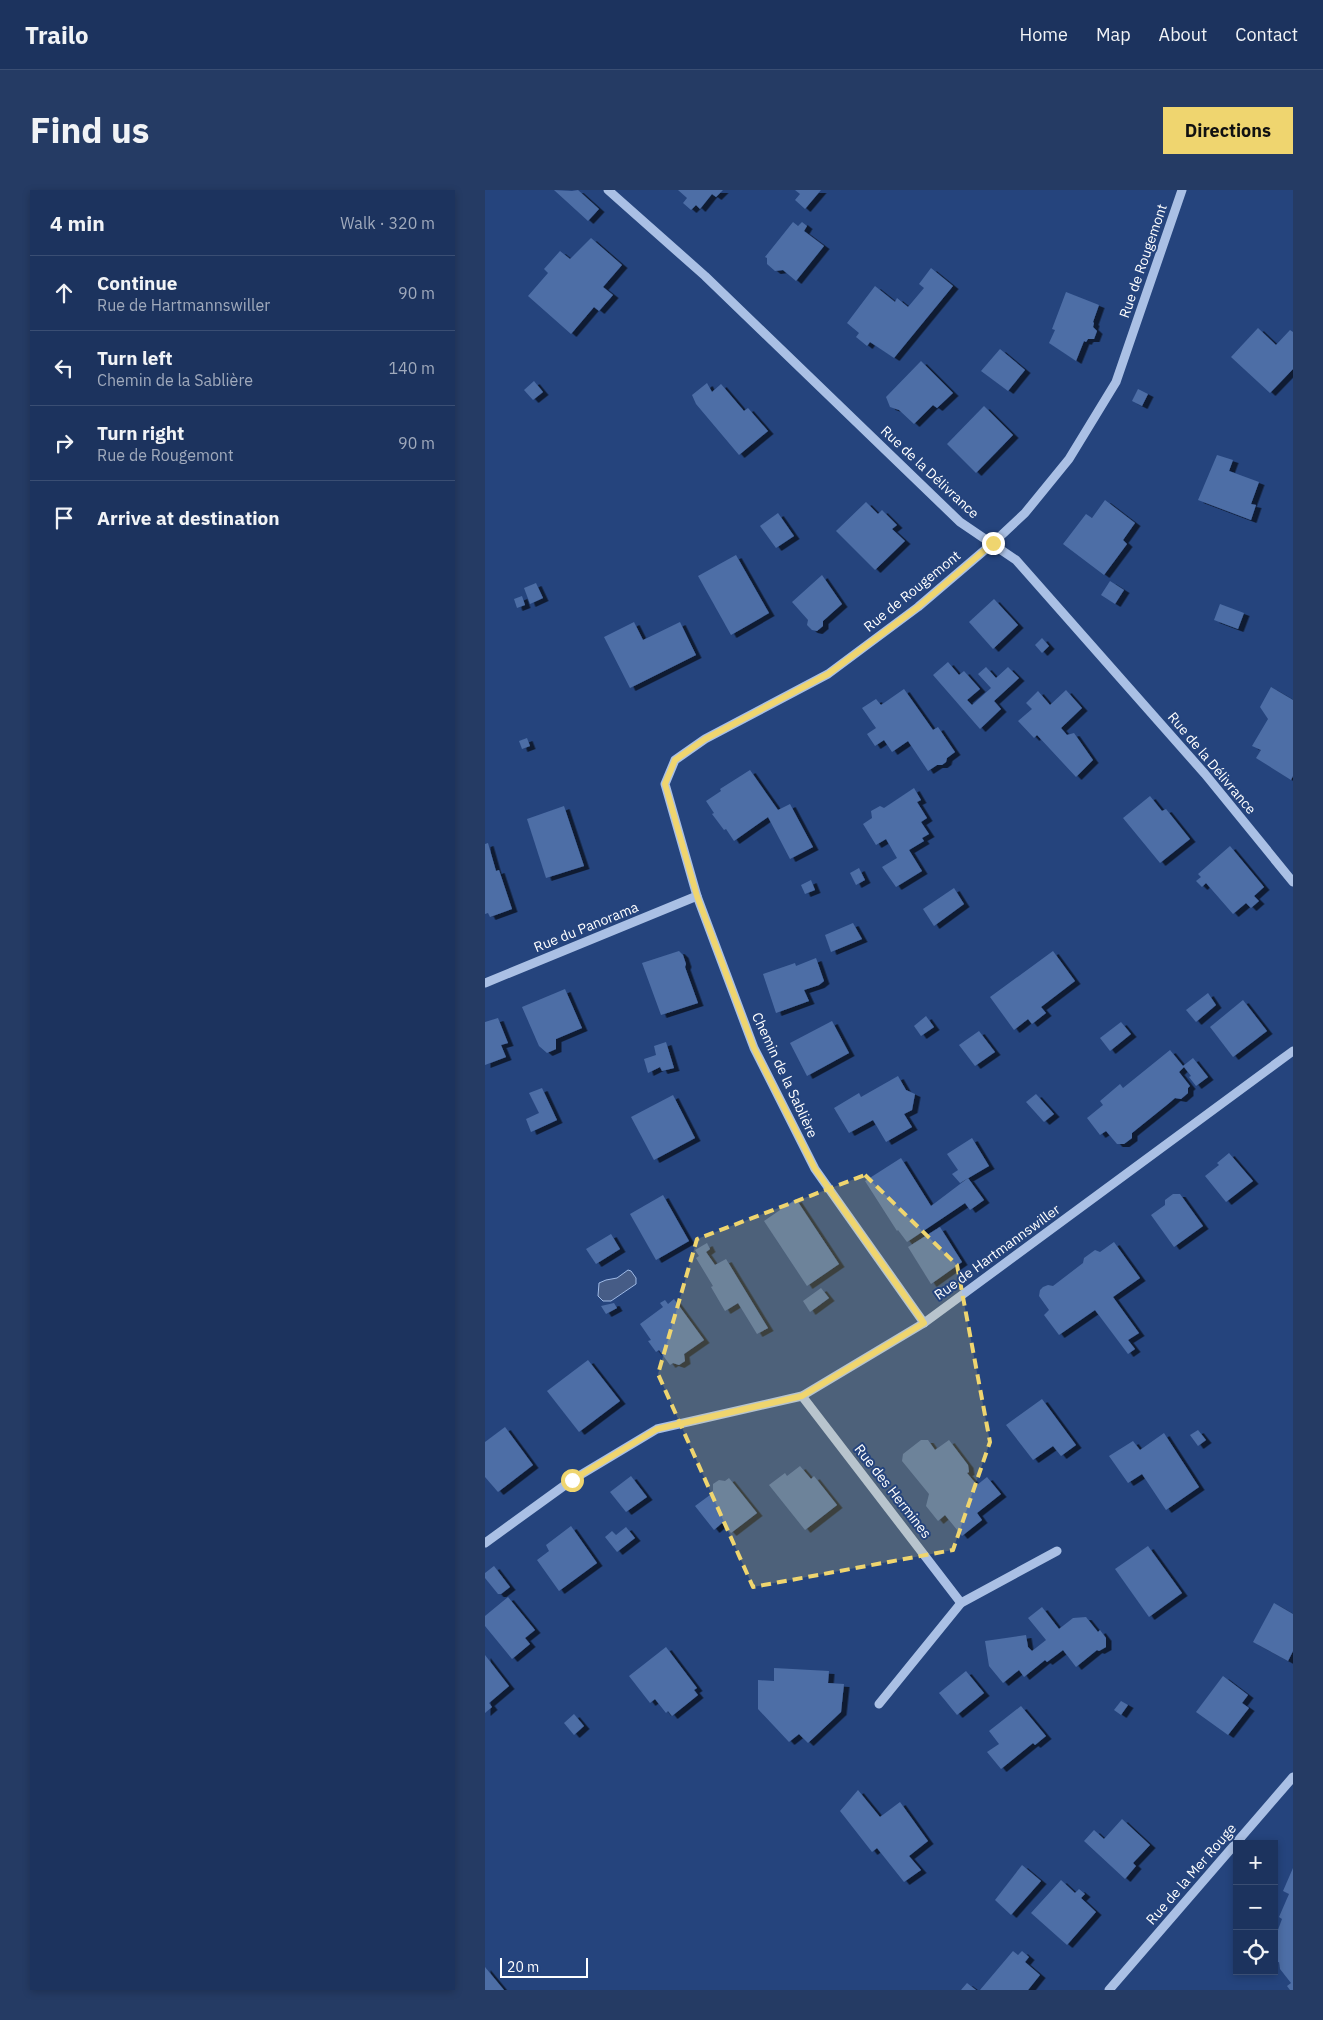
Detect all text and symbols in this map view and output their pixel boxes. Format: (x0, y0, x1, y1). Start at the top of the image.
text: Trailo (25, 19, 89, 51)
text: Home (1020, 23, 1068, 46)
text: Map (1096, 23, 1131, 46)
text: About (1159, 23, 1207, 46)
text: Contact (1235, 23, 1298, 46)
text: Find us (30, 107, 149, 153)
button: Directions (1163, 107, 1293, 154)
street label: Rue de Rougemont (1115, 202, 1171, 320)
text: 4 min (50, 209, 105, 237)
text: Walk · 320 m (340, 213, 435, 233)
text: Continue (97, 271, 177, 295)
icon: ahead (50, 279, 78, 307)
text: 90 m (398, 283, 435, 303)
text: Rue de Hartmannswiller (97, 295, 270, 315)
text: Turn left (97, 346, 173, 370)
icon: left (50, 354, 78, 382)
text: 140 m (388, 358, 435, 378)
text: Chemin de la Sablière (97, 370, 253, 390)
text: Turn right (97, 421, 184, 445)
street label: Rue de la Délivrance (877, 422, 983, 522)
icon: right (50, 429, 78, 457)
text: 90 m (398, 433, 435, 453)
text: Rue de Rougemont (97, 445, 234, 465)
icon: arrive (50, 504, 78, 532)
text: Arrive at destination (97, 506, 280, 530)
route end (982, 532, 1005, 555)
street label: Rue de Rougemont (860, 546, 964, 636)
street label: Rue de la Délivrance (1164, 708, 1260, 818)
street label: Rue du Panorama (531, 898, 641, 956)
street label: Chemin de la Sablière (748, 1009, 822, 1141)
street label: Rue de Hartmannswiller (930, 1200, 1064, 1304)
street label: Rue des Hermines (851, 1440, 936, 1542)
route start (561, 1469, 584, 1492)
street label: Rue de la Mer Rouge (1142, 1819, 1240, 1928)
map controls (1233, 1840, 1278, 1975)
button: + (1233, 1840, 1278, 1885)
button: − (1233, 1885, 1278, 1930)
button: locate (1233, 1930, 1278, 1975)
scale bar (500, 1955, 587, 1978)
text: 20 m (507, 1958, 539, 1976)

